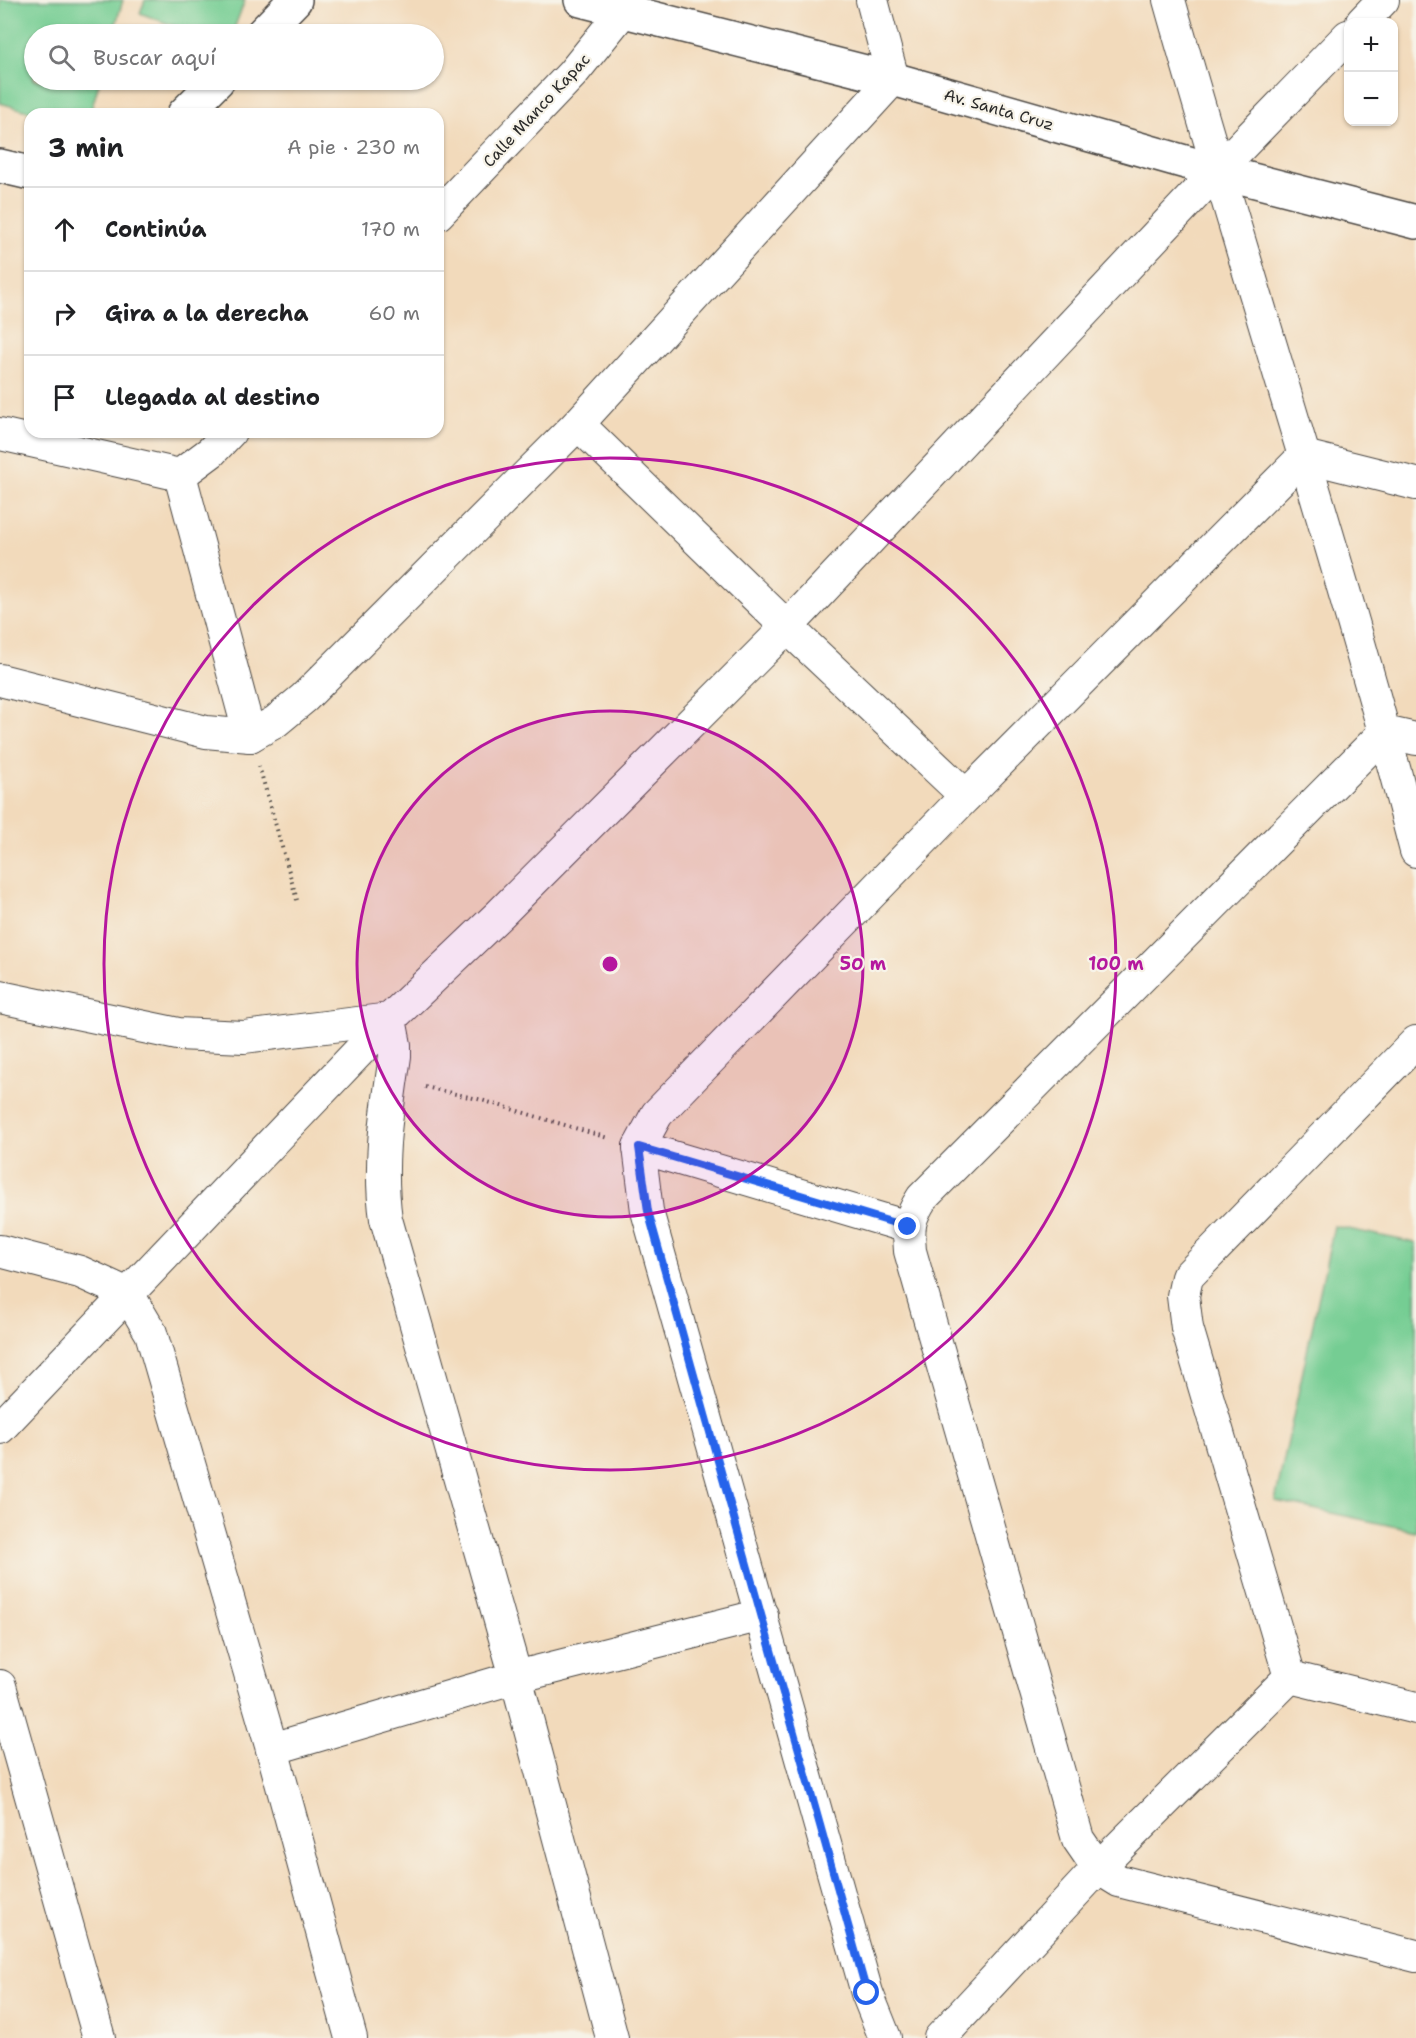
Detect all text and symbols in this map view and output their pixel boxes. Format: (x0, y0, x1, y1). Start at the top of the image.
map controls (1344, 18, 1398, 126)
button: + (1344, 18, 1398, 72)
search box (24, 24, 444, 90)
icon: search (45, 41, 78, 74)
text: Buscar aquí (93, 43, 216, 72)
street label: Calle Manco Kapac (478, 49, 595, 172)
button: − (1344, 72, 1398, 126)
street label: Av. Santa Cruz (942, 84, 1056, 135)
text: 3 min (48, 130, 124, 165)
text: A pie · 230 m (287, 134, 420, 160)
icon: ahead (48, 213, 81, 246)
text: Continúa (105, 215, 207, 244)
text: 170 m (361, 216, 420, 242)
icon: right (48, 297, 81, 330)
text: Gira a la derecha (105, 299, 309, 328)
text: 60 m (368, 300, 420, 326)
icon: arrive (48, 381, 81, 414)
text: Llegada al destino (105, 383, 320, 412)
text: 50 m (840, 952, 887, 976)
text: 100 m (1088, 952, 1144, 976)
centre of rings (600, 954, 620, 974)
route end (894, 1213, 920, 1239)
route start (853, 1979, 879, 2005)

